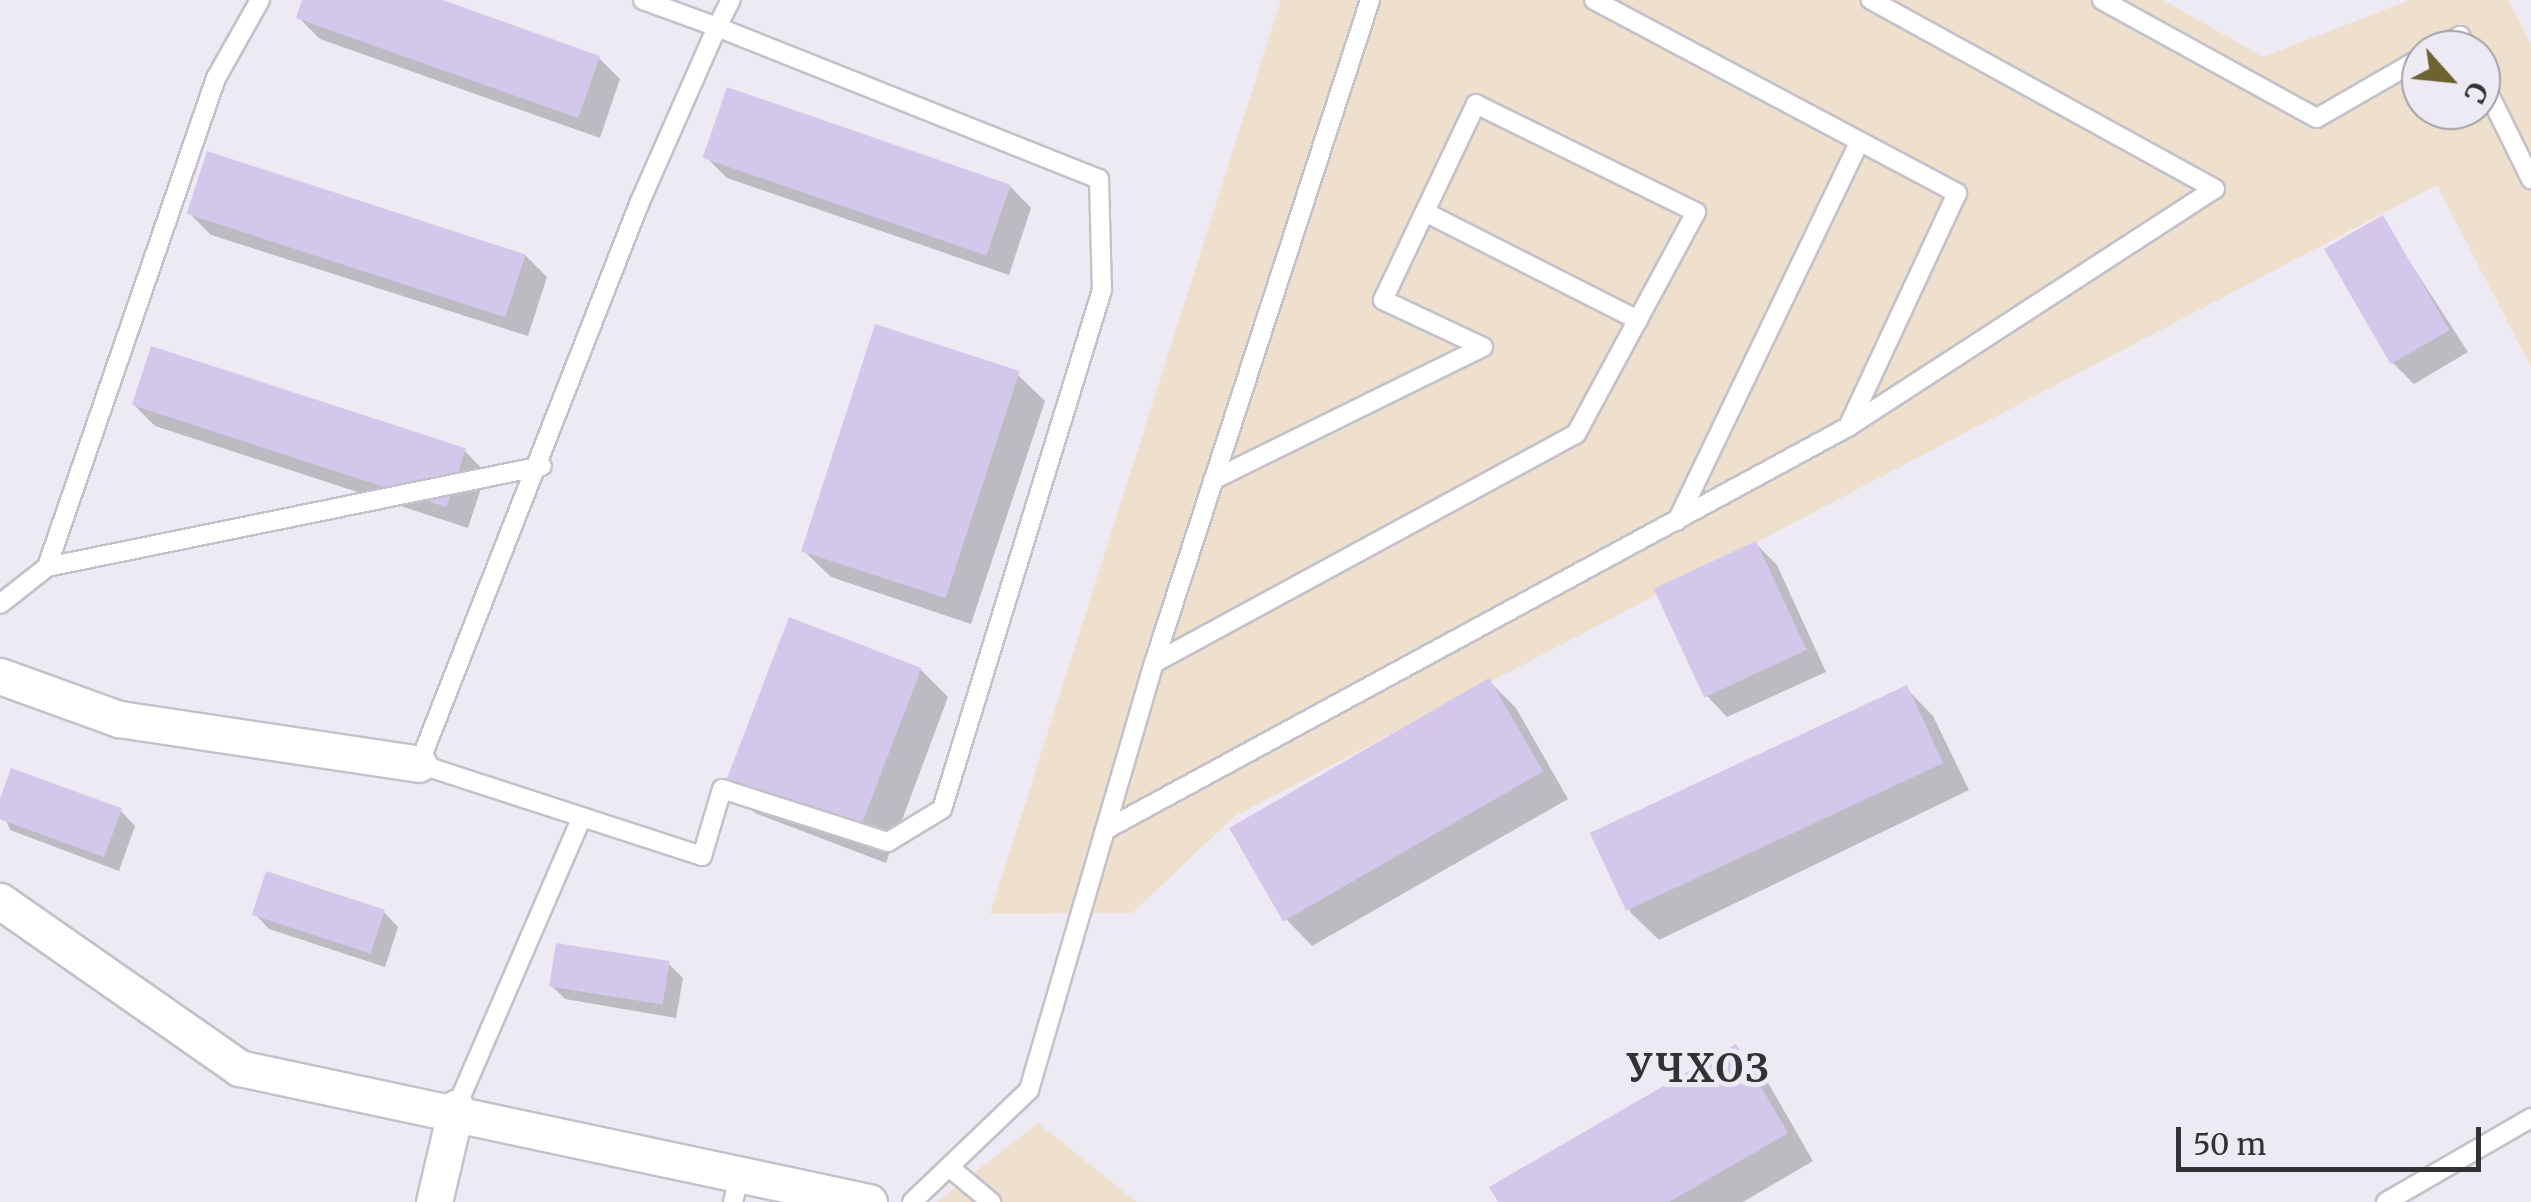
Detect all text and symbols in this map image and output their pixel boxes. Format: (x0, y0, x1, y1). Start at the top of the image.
north arrow (2401, 30, 2501, 130)
text: С (2456, 76, 2496, 109)
district label: УЧХОЗ (1627, 1046, 1771, 1092)
scale bar (2181, 1107, 2486, 1169)
text: 50 m (2193, 1125, 2266, 1163)

